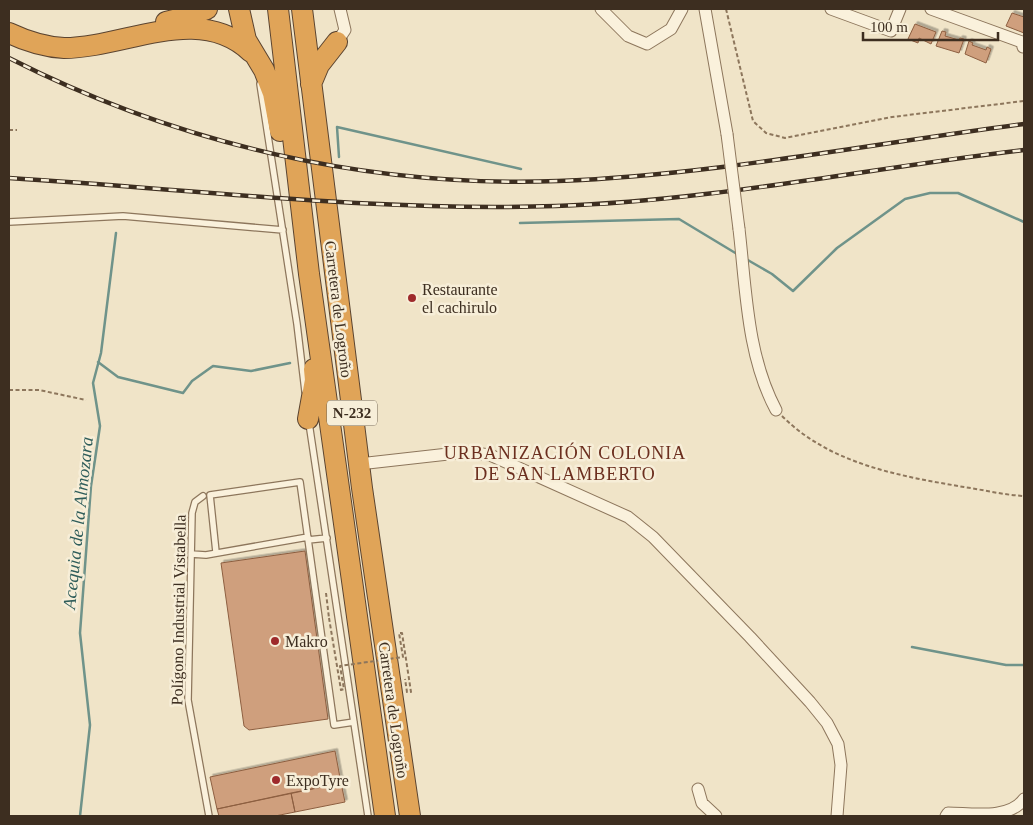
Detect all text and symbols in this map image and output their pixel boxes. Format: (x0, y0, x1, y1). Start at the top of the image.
scale bar (863, 10, 998, 42)
text: 100 m (870, 19, 908, 35)
street label: Carretera de Logroño (321, 240, 355, 379)
place label: Restaurante el cachirulo (422, 281, 498, 316)
marker: Restaurante el cachirulo (406, 292, 418, 304)
road number: N-232 (327, 400, 377, 426)
water label: Acequia de la Almozara (59, 436, 97, 611)
district label: URBANIZACIÓN COLONIA DE SAN LAMBERTO (444, 442, 686, 484)
street label: Polígono Industrial Vistabella (168, 515, 190, 706)
place label: Makro (285, 633, 328, 650)
marker: Makro (269, 635, 281, 647)
street label: Carretera de Logroño (375, 641, 412, 780)
place label: ExpoTyre (286, 772, 349, 790)
marker: ExpoTyre (270, 774, 282, 786)

